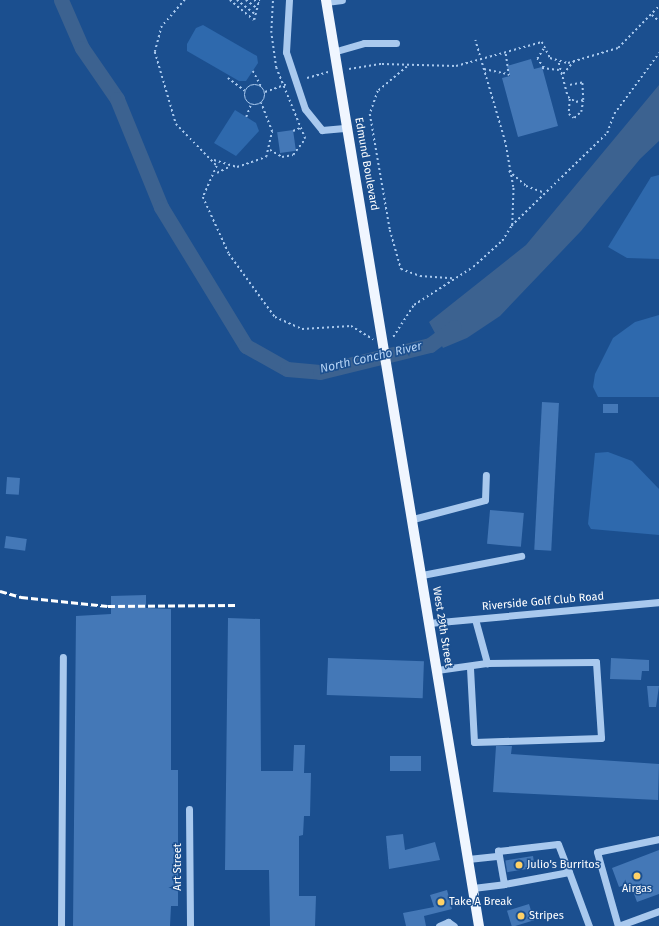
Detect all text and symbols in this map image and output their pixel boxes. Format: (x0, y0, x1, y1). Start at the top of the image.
street label: Edmund Boulevard (351, 116, 381, 212)
water label: North Concho River (319, 339, 423, 377)
street label: West 29th Street (429, 586, 455, 668)
street label: Riverside Golf Club Road (481, 590, 605, 614)
street label: Art Street (171, 843, 185, 891)
place label: Julio's Burritos (527, 858, 600, 872)
marker: Julio's Burritos (514, 860, 524, 870)
marker: Airgas (632, 871, 642, 881)
place label: Airgas (622, 882, 652, 896)
place label: Take A Break (449, 895, 512, 909)
marker: Take A Break (436, 897, 446, 907)
place label: Stripes (529, 909, 564, 923)
marker: Stripes (516, 911, 526, 921)

